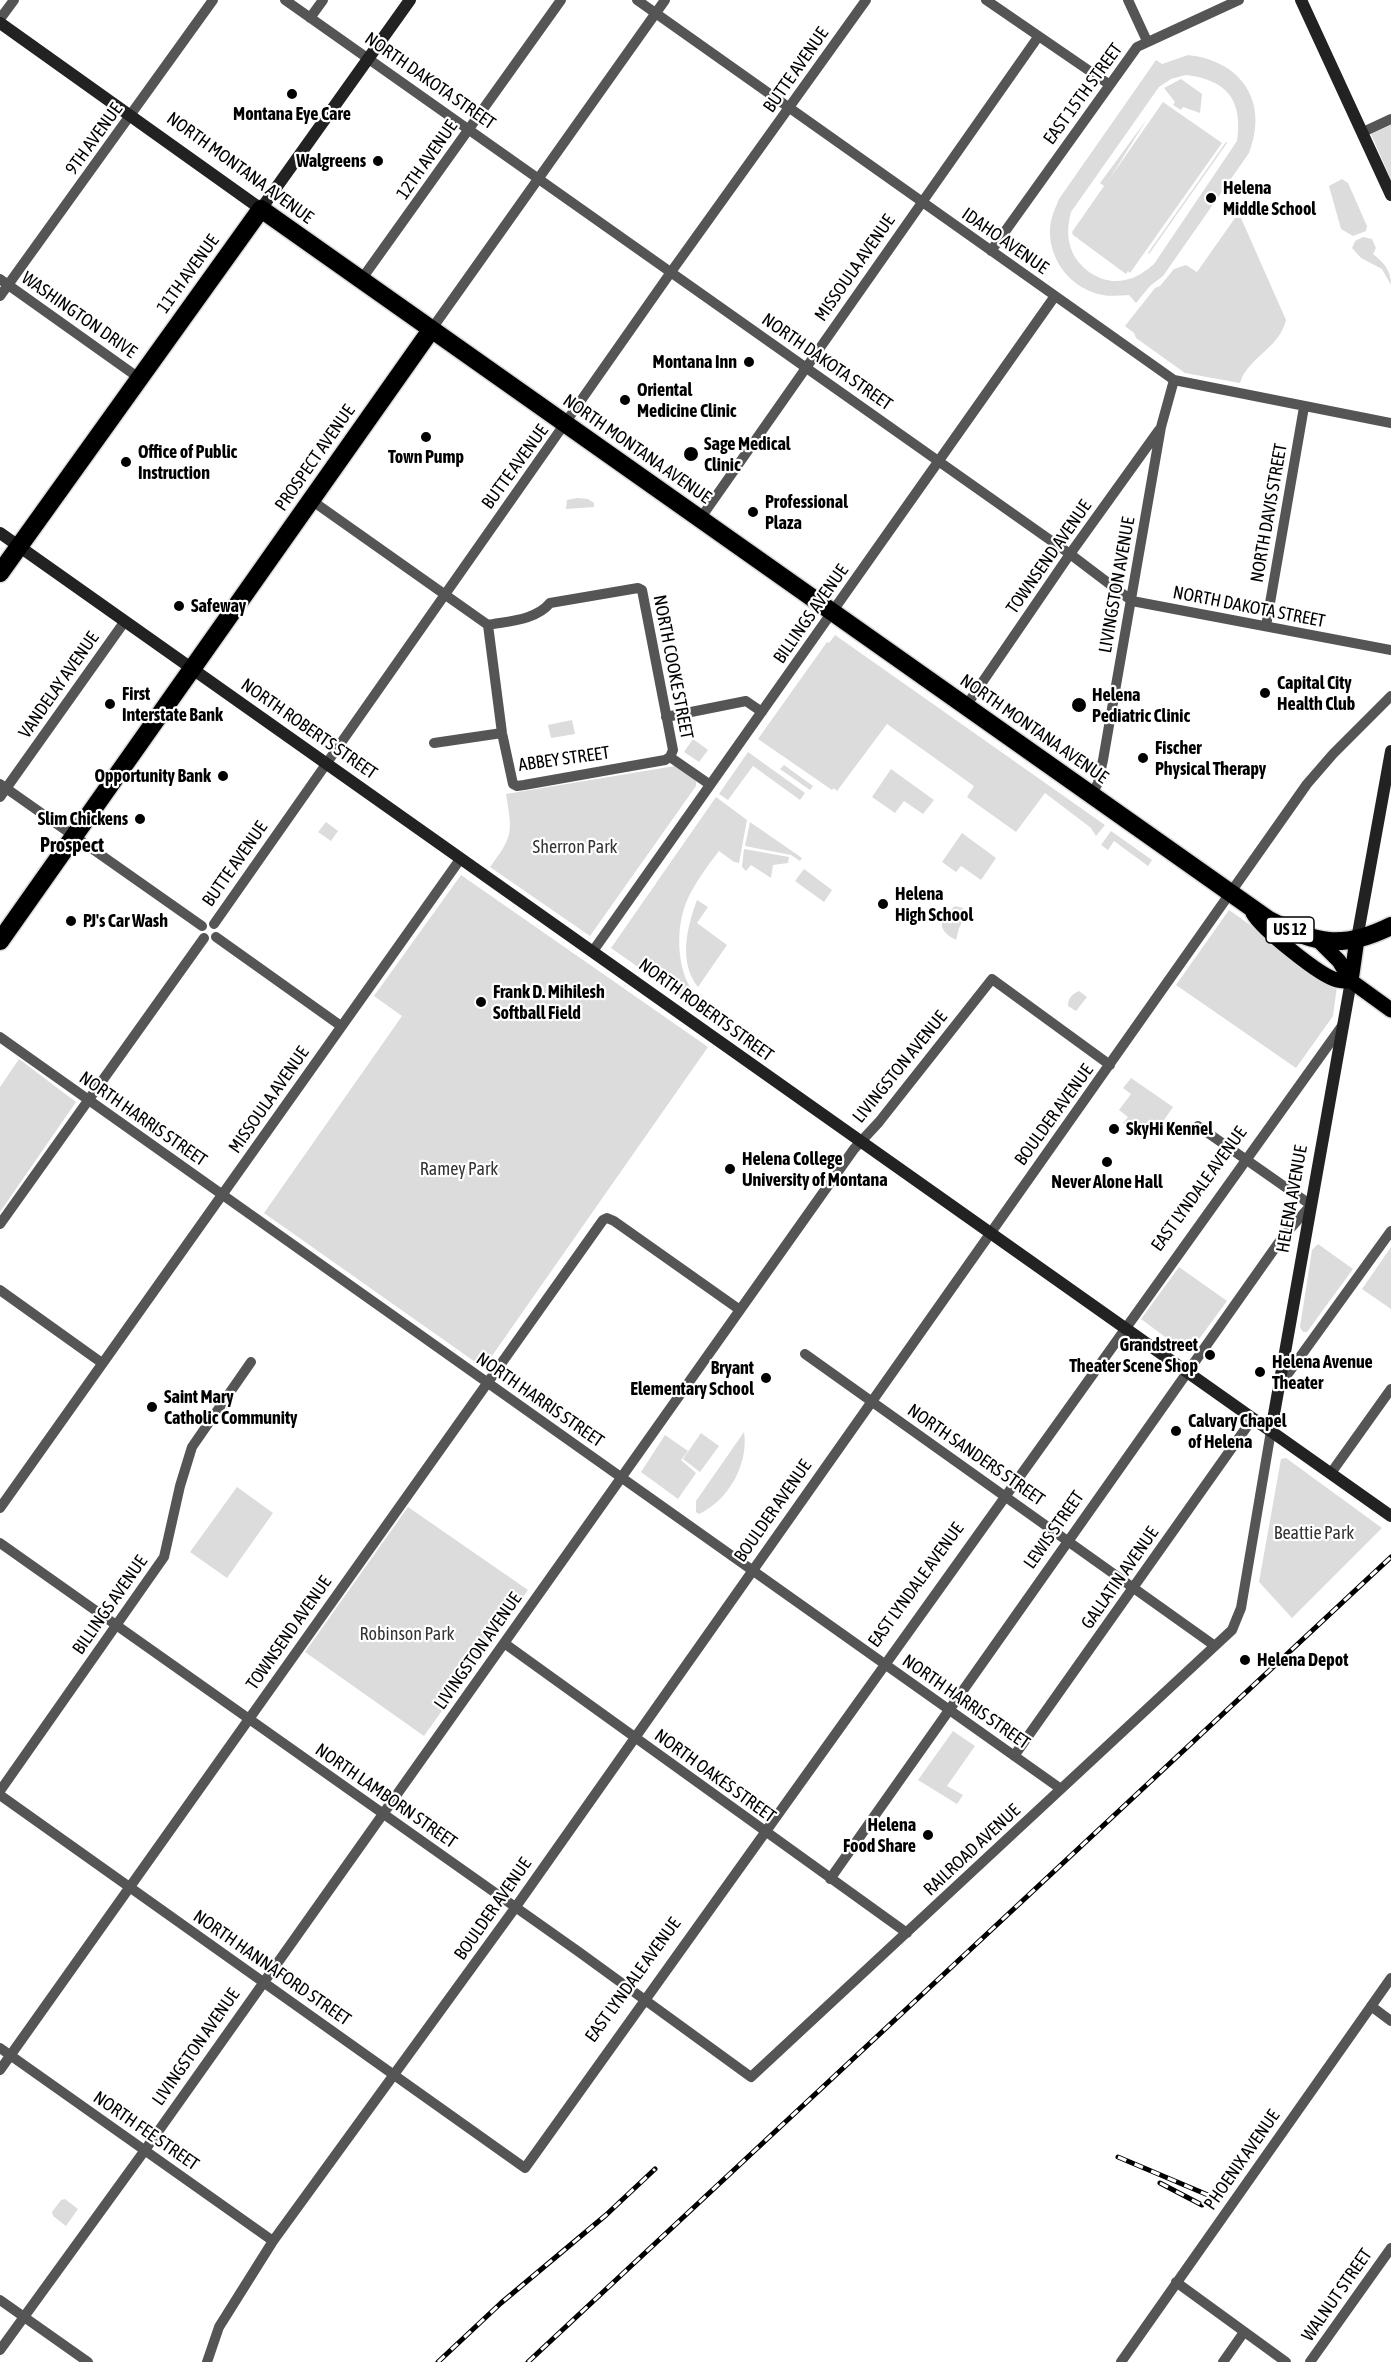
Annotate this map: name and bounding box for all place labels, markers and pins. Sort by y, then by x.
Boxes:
marker: Montana Eye Care [285,87,299,101]
place label: Montana Eye Care [233,103,351,125]
place label: Walgreens [296,150,366,172]
marker: Walgreens [371,154,385,168]
place label: Helena Middle School [1223,177,1316,219]
marker: Helena Middle School [1204,191,1218,205]
place label: Montana Inn [653,351,737,373]
marker: Montana Inn [742,355,756,369]
place label: Oriental Medicine Clinic [637,379,737,422]
marker: Oriental Medicine Clinic [618,393,632,407]
marker: Town Pump [419,430,433,444]
place label: Sage Medical Clinic [704,433,791,476]
place label: Office of Public Instruction [138,441,237,484]
marker: Sage Medical Clinic [682,445,700,463]
place label: Town Pump [388,446,464,468]
marker: Office of Public Instruction [119,455,133,469]
place label: Professional Plaza [765,491,848,534]
marker: Professional Plaza [746,505,760,519]
place label: Safeway [191,595,246,617]
marker: Safeway [172,599,186,613]
place label: Capital City Health Club [1277,672,1355,714]
place label: First Interstate Bank [122,683,223,726]
place label: Helena Pediatric Clinic [1092,684,1190,726]
marker: Capital City Health Club [1258,686,1272,700]
marker: Helena Pediatric Clinic [1070,696,1088,714]
marker: First Interstate Bank [103,697,117,711]
place label: Fischer Physical Therapy [1155,737,1266,780]
marker: Fischer Physical Therapy [1136,751,1150,765]
place label: Opportunity Bank [94,765,211,787]
marker: Opportunity Bank [216,769,230,783]
place label: Slim Chickens [38,808,128,830]
marker: Slim Chickens [133,812,147,826]
place label: Helena High School [895,883,973,926]
marker: Helena High School [876,897,890,911]
place label: PJ's Car Wash [83,910,168,932]
marker: PJ's Car Wash [64,914,78,928]
place label: Frank D. Mihilesh Softball Field [493,981,605,1024]
marker: Frank D. Mihilesh Softball Field [474,995,488,1009]
place label: SkyHi Kennel [1126,1118,1213,1140]
marker: SkyHi Kennel [1107,1122,1121,1136]
place label: Helena College University of Montana [742,1148,888,1190]
marker: Never Alone Hall [1100,1155,1114,1169]
marker: Helena College University of Montana [723,1162,737,1176]
place label: Never Alone Hall [1051,1171,1163,1193]
place label: Grandstreet Theater Scene Shop [1069,1334,1198,1376]
marker: Grandstreet Theater Scene Shop [1203,1348,1217,1362]
place label: Helena Avenue Theater [1272,1351,1373,1394]
place label: Bryant Elementary School [630,1357,754,1400]
marker: Helena Avenue Theater [1253,1365,1267,1379]
marker: Bryant Elementary School [759,1371,773,1385]
place label: Saint Mary Catholic Community [164,1386,298,1428]
marker: Saint Mary Catholic Community [145,1400,159,1414]
place label: Calvary Chapel of Helena [1188,1410,1287,1452]
marker: Calvary Chapel of Helena [1169,1424,1183,1438]
place label: Helena Depot [1257,1649,1348,1671]
marker: Helena Depot [1238,1653,1252,1667]
place label: Helena Food Share [843,1814,916,1856]
marker: Helena Food Share [921,1828,935,1842]

